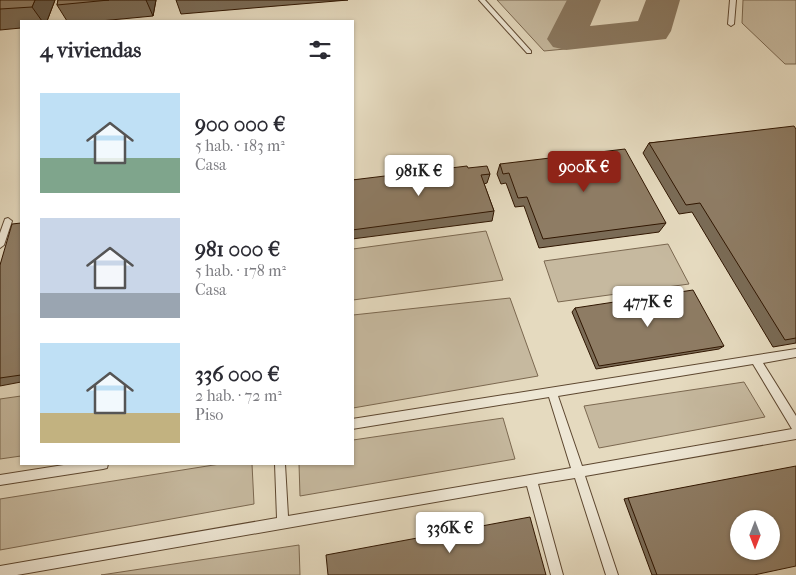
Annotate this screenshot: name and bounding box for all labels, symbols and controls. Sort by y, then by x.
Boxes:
icon: filters [306,36,334,64]
text: 4 viviendas [40,38,141,62]
text: 900 000 € [195,112,285,136]
icon: home [80,113,140,173]
text: 5 hab. · 183 m² [195,136,285,155]
pin: 900K € [543,150,625,193]
pin: 981K € [378,154,460,197]
text: Casa [195,155,226,174]
text: 900K € [559,157,609,176]
text: 981K € [396,161,442,180]
text: 981 000 € [195,237,280,261]
icon: home [80,238,140,298]
text: 5 hab. · 178 m² [195,261,286,280]
text: Casa [195,280,226,299]
pin: 477K € [607,286,689,328]
text: 477K € [624,292,673,311]
text: 336 000 € [195,362,280,386]
icon: home [80,363,140,423]
text: 2 hab. · 72 m² [195,386,282,405]
text: Piso [195,405,223,424]
north arrow [730,510,780,560]
map controls [730,510,780,560]
pin: 336K € [409,512,491,554]
text: 336K € [427,518,473,537]

